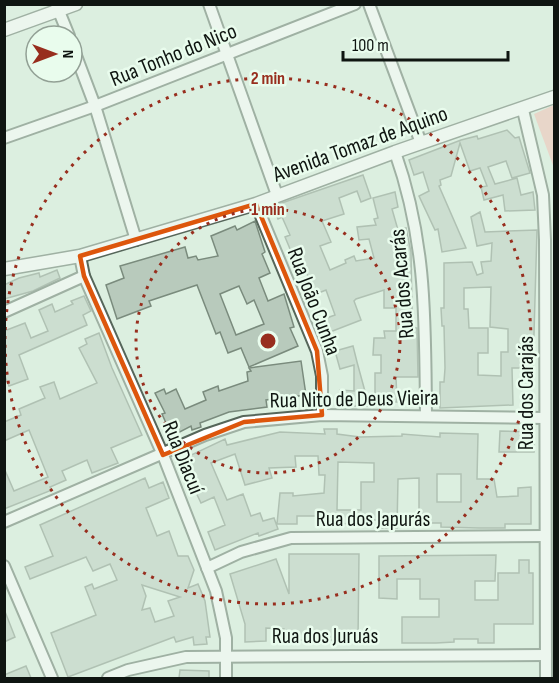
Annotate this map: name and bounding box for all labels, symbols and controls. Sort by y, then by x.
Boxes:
street label: Rua Tonho do Nico [106,18,241,93]
north arrow [24,24,84,84]
scale bar [343,24,508,62]
text: 100 m [352,35,389,56]
text: N [58,50,77,58]
text: 2 min [251,68,285,89]
street label: Avenida Tomaz de Aquino [269,100,451,189]
text: 1 min [251,199,285,220]
street label: Rua dos Acarás [384,228,421,340]
street label: Rua João Cunha [281,244,346,359]
centre of rings [258,331,278,351]
street label: Rua dos Carajás [513,336,540,450]
street label: Rua Nito de Deus Vieira [269,385,439,414]
street label: Rua Diacuí [156,417,210,499]
street label: Rua dos Japurás [316,506,430,533]
street label: Rua dos Juruás [272,623,378,650]

